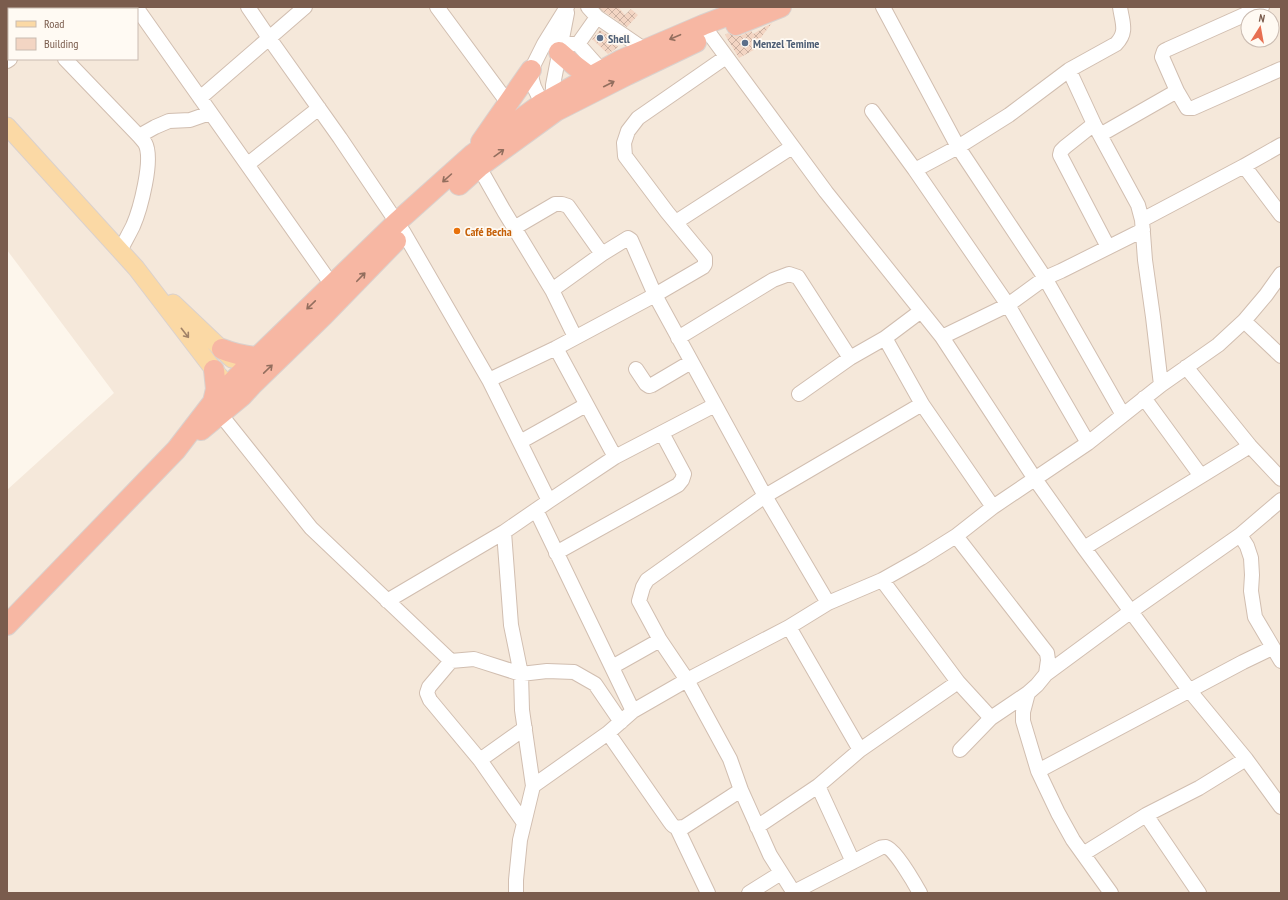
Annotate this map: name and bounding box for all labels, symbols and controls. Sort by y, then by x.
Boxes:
legend [8,8,138,60]
north arrow [1240,8,1280,48]
text: N [1258,11,1266,26]
text: Road [44,16,64,31]
place label: Shell [608,31,630,46]
marker: Shell [595,33,605,43]
one-way arrow [670,34,682,41]
text: Building [44,36,79,51]
place label: Menzel Temime [753,36,819,51]
marker: Menzel Temime [740,38,750,48]
one-way arrow [602,80,614,88]
one-way arrow [493,149,504,157]
one-way arrow [441,173,452,182]
place label: Café Becha [465,224,512,239]
marker: Café Becha [452,226,462,236]
one-way arrow [356,272,366,282]
one-way arrow [306,300,316,310]
one-way arrow [181,327,190,338]
one-way arrow [263,364,273,374]

